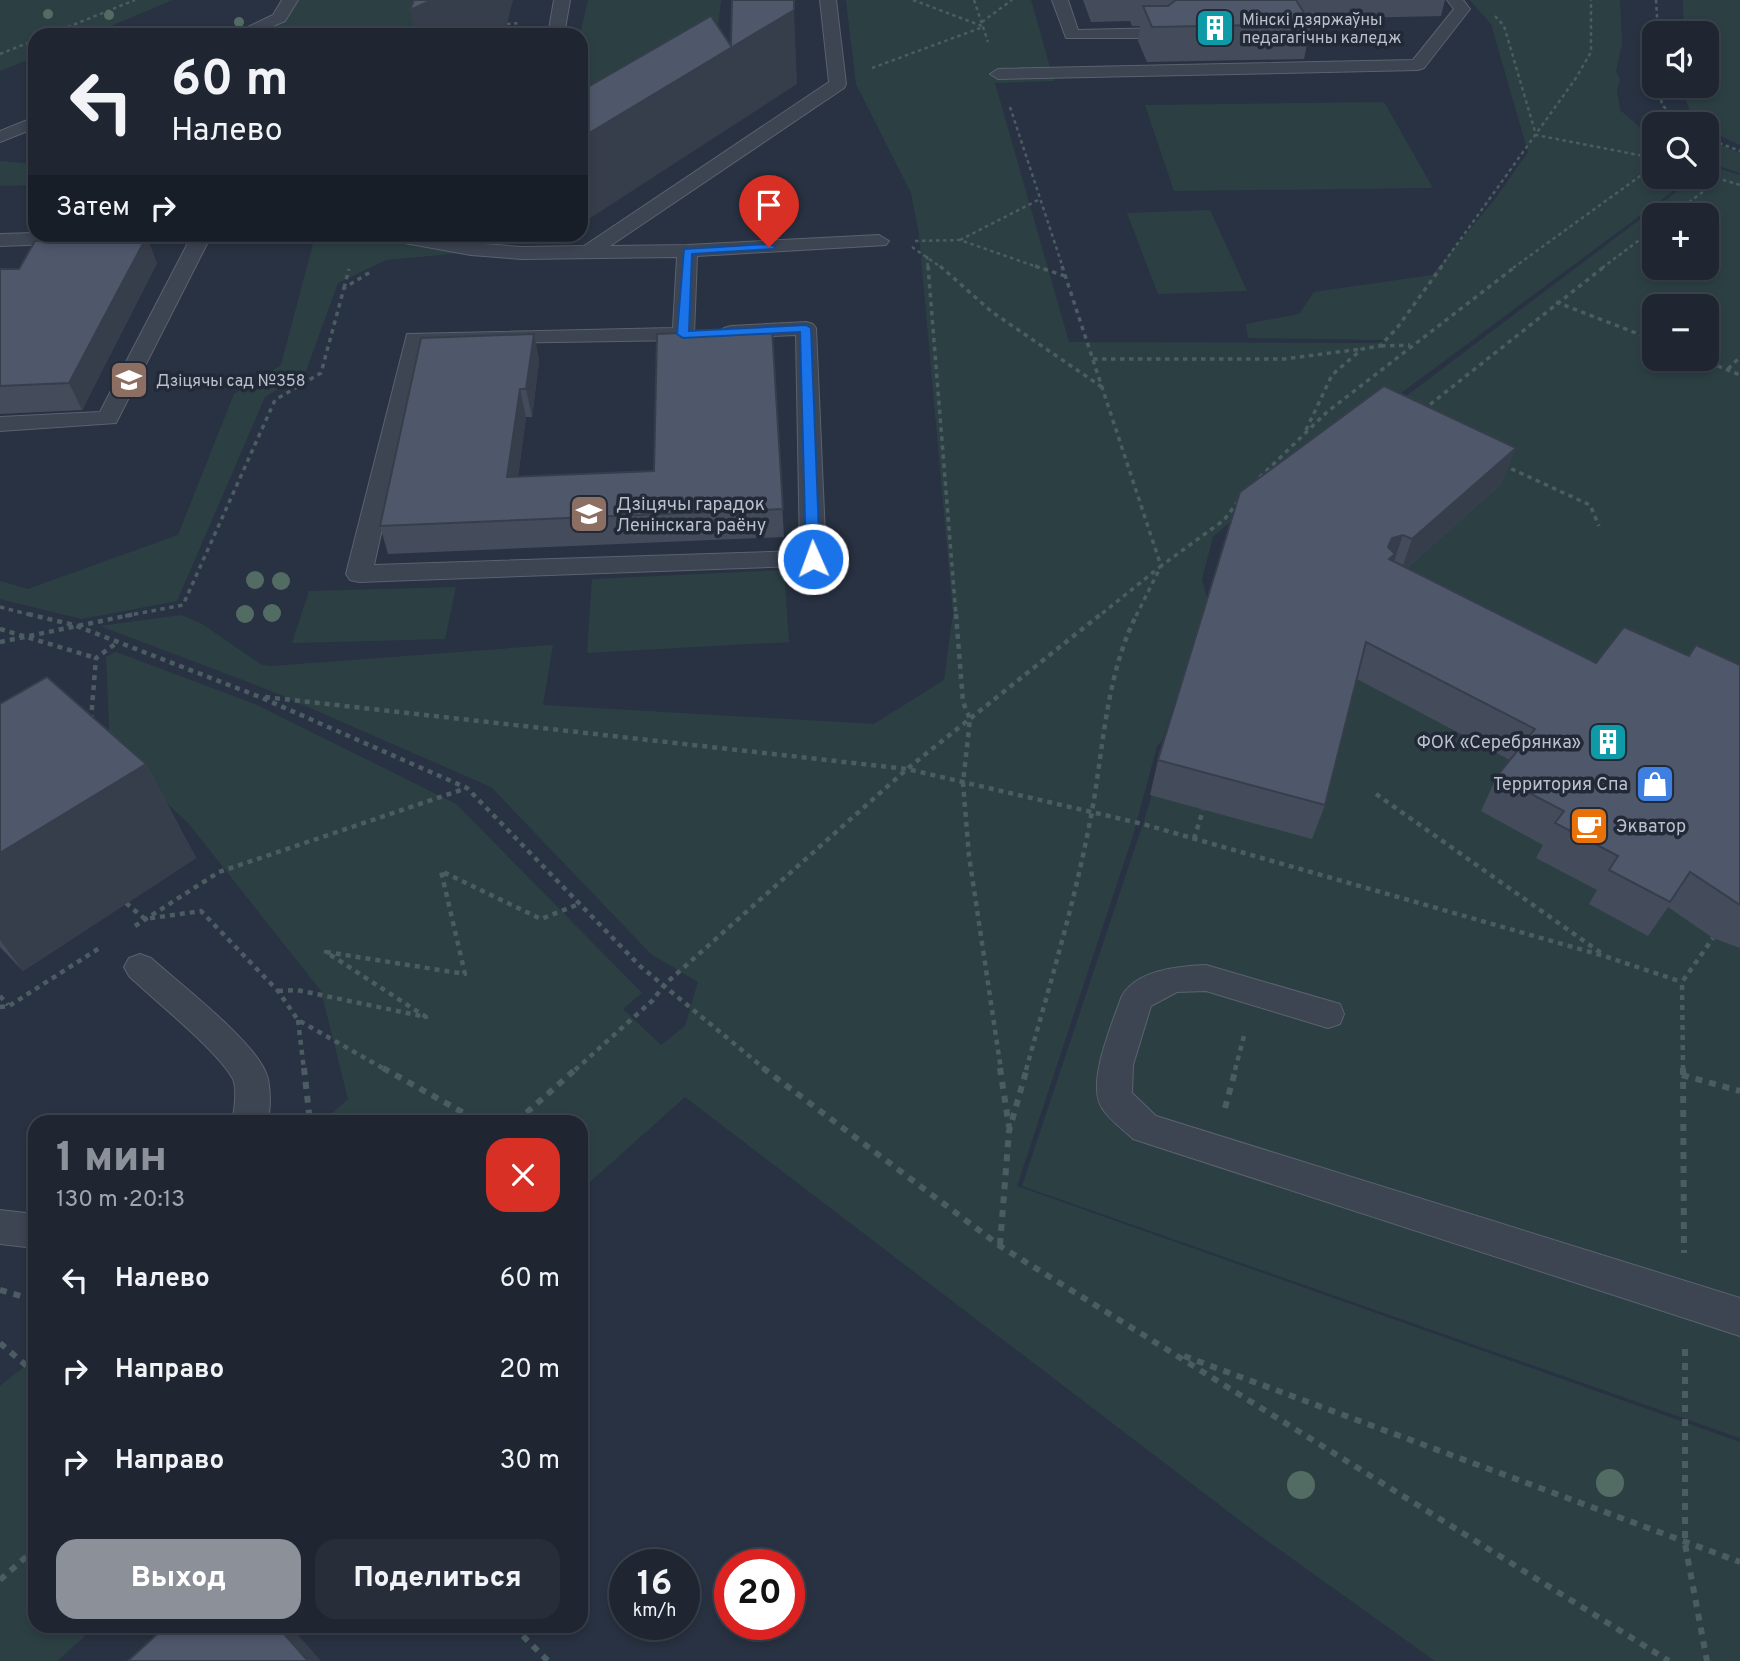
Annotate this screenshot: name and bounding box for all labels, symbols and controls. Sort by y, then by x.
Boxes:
building icon: Мінскі дзяржаўны педагагічны каледж [1194,7,1236,49]
place label: Мінскі дзяржаўны педагагічны каледж [1242,11,1402,49]
map controls [1642,21,1719,371]
button: sound [1642,21,1719,98]
text: 60 m [171,51,289,113]
icon: left [56,56,147,147]
text: Налево [171,112,283,152]
button: search [1642,112,1719,189]
pin [739,175,799,247]
icon: arrive [750,186,788,224]
icon: right [144,189,182,227]
text: Затем [56,192,130,225]
button: + [1642,203,1719,280]
button: − [1642,294,1719,371]
school or university icon: Дзіцячы сад №358 [108,359,150,401]
place label: Дзіцячы сад №358 [156,372,306,392]
school or university icon: Дзіцячы гарадок Ленінскага раёну [568,493,610,535]
place label: Дзіцячы гарадок Ленінскага раёну [616,494,766,538]
position arrow [776,522,850,596]
building icon: ФОК «Серебрянка» [1587,721,1629,763]
place label: ФОК «Серебрянка» [1417,732,1581,755]
shop icon: Территория Спа [1634,763,1676,805]
place label: Территория Спа [1493,774,1628,797]
cafe icon: Экватор [1568,805,1610,847]
place label: Экватор [1616,816,1686,839]
text: 1 мин [56,1133,167,1186]
button: close [486,1138,560,1212]
text: 130 m · 20:13 [56,1186,185,1215]
icon: left [56,1261,94,1299]
text: Налево [115,1263,210,1296]
text: 60 m [500,1263,560,1296]
icon: right [56,1352,94,1390]
text: Направо [115,1354,224,1387]
text: 20 m [499,1354,560,1387]
icon: right [56,1443,94,1481]
text: Направо [115,1445,224,1478]
text: 30 m [500,1445,560,1478]
button: Выход [56,1539,301,1619]
button: Поделиться [315,1539,560,1619]
speed limit sign: 20 [714,1549,805,1640]
text: 16 [637,1563,672,1607]
text: km/h [633,1600,676,1623]

